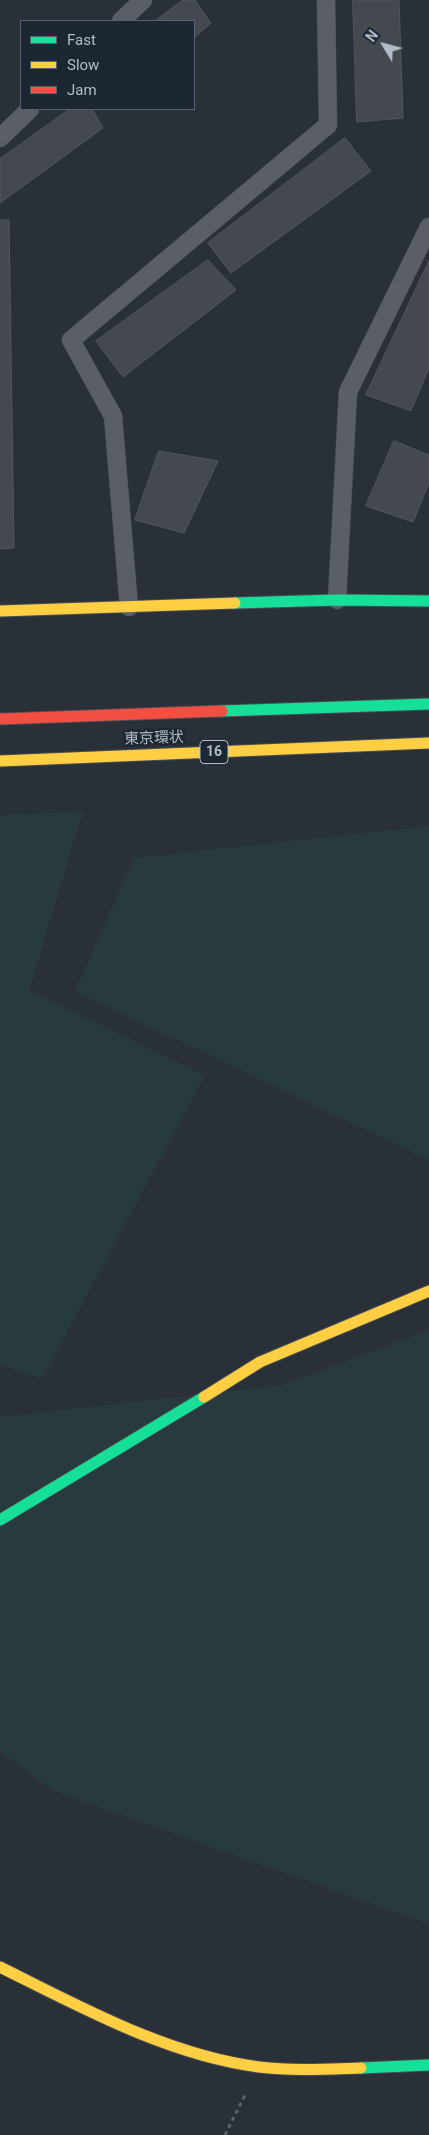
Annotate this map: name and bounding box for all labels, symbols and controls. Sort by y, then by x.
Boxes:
legend [20,20,195,110]
north arrow [359,20,409,70]
text: N [363,27,381,45]
text: Fast [67,31,96,49]
text: Slow [67,56,99,74]
text: Jam [67,81,97,99]
street label: 東京環状 [124,729,184,749]
road number: 16 [200,740,228,764]

